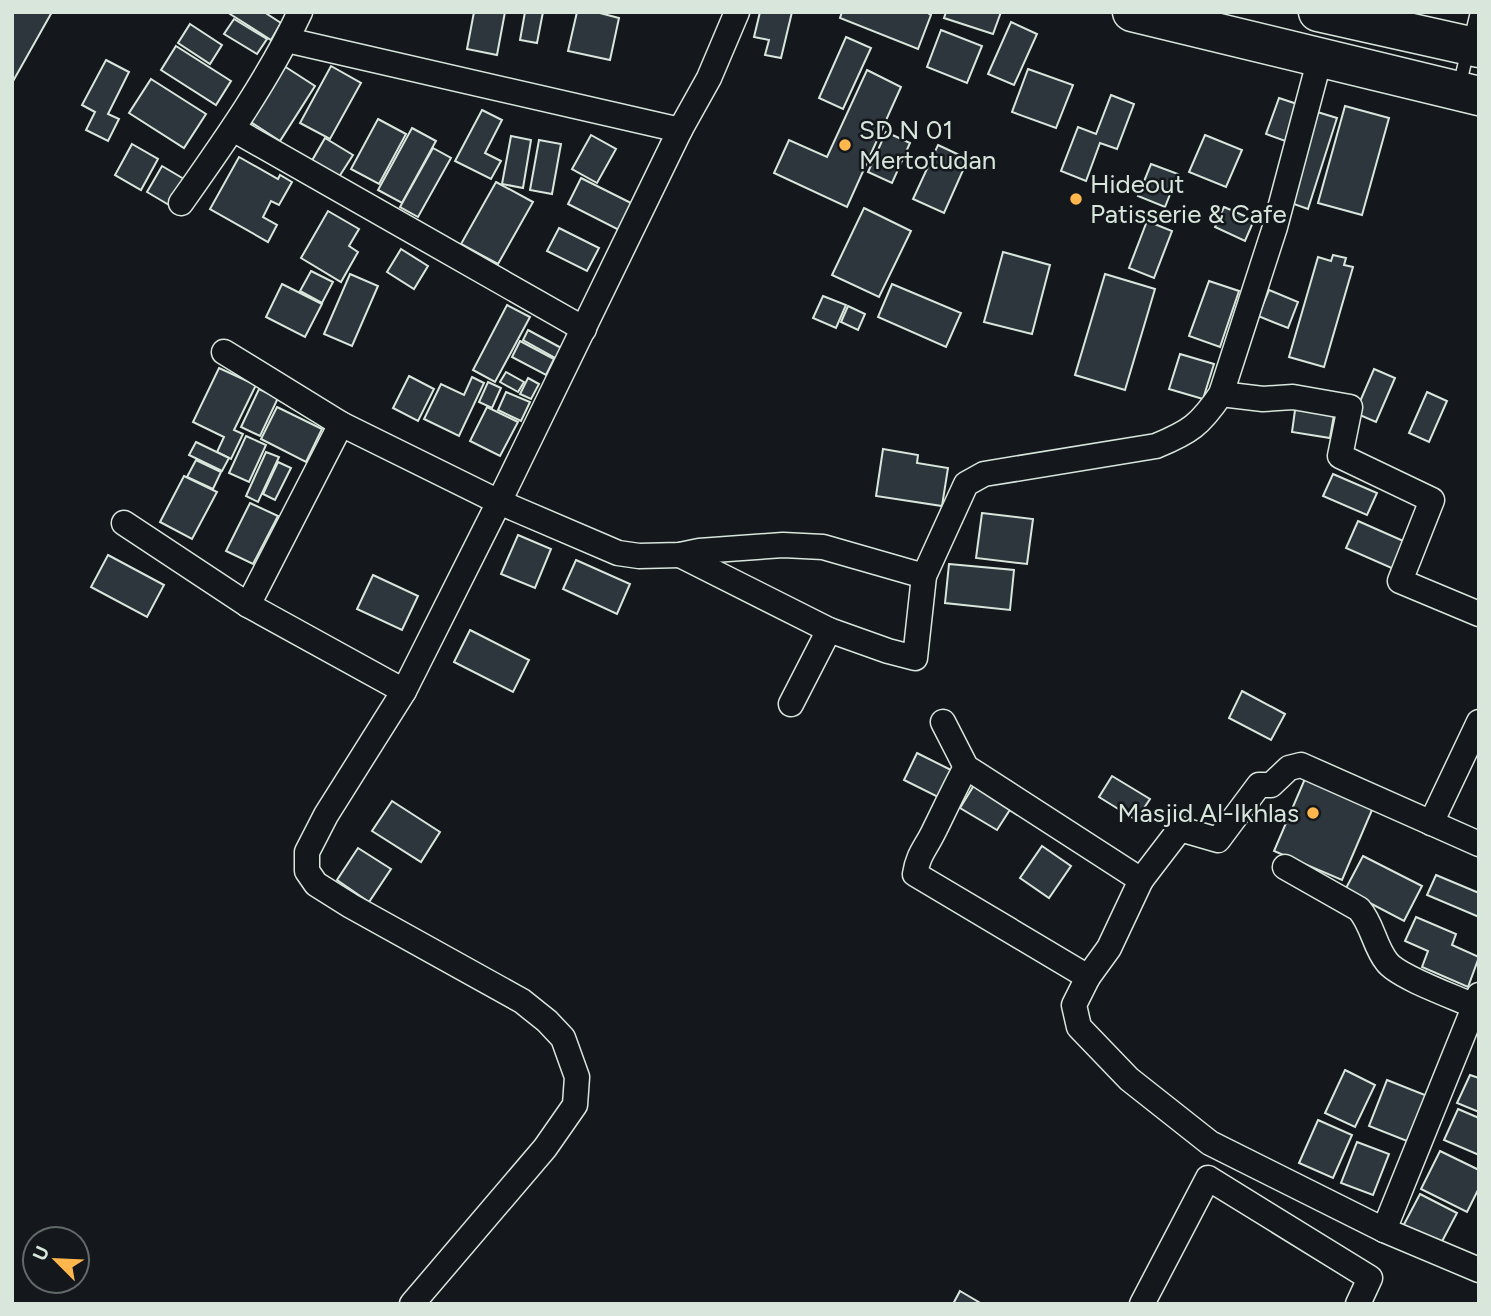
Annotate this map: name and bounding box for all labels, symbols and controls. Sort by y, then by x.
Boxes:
place label: SD N 01 Mertotudan [859,114,996,176]
marker: SD N 01 Mertotudan [837,137,853,153]
place label: Hideout Patisserie & Cafe [1090,168,1287,230]
marker: Hideout Patisserie & Cafe [1068,191,1084,207]
place label: Masjid Al-Ikhlas [1118,797,1299,829]
marker: Masjid Al-Ikhlas [1305,805,1321,821]
north arrow [21,1225,91,1295]
text: U [28,1242,54,1264]

